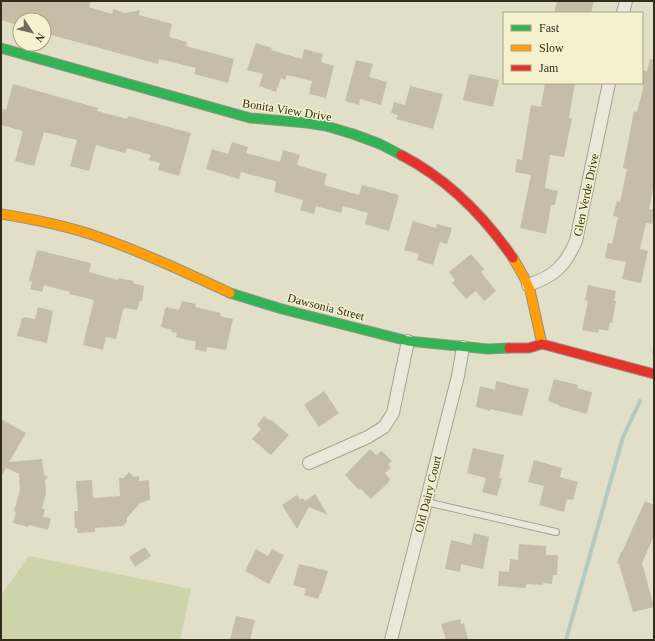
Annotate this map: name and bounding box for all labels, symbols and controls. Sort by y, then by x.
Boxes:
north arrow [12,12,52,52]
legend [503,12,643,84]
text: Fast [539,21,560,35]
text: N [33,31,47,44]
text: Slow [539,41,564,55]
text: Jam [539,61,559,75]
street label: Bonita View Drive [241,96,333,124]
street label: Glen Verde Drive [570,152,602,238]
street label: Dawsonia Street [286,291,367,324]
street label: Old Dairy Court [412,454,444,534]

